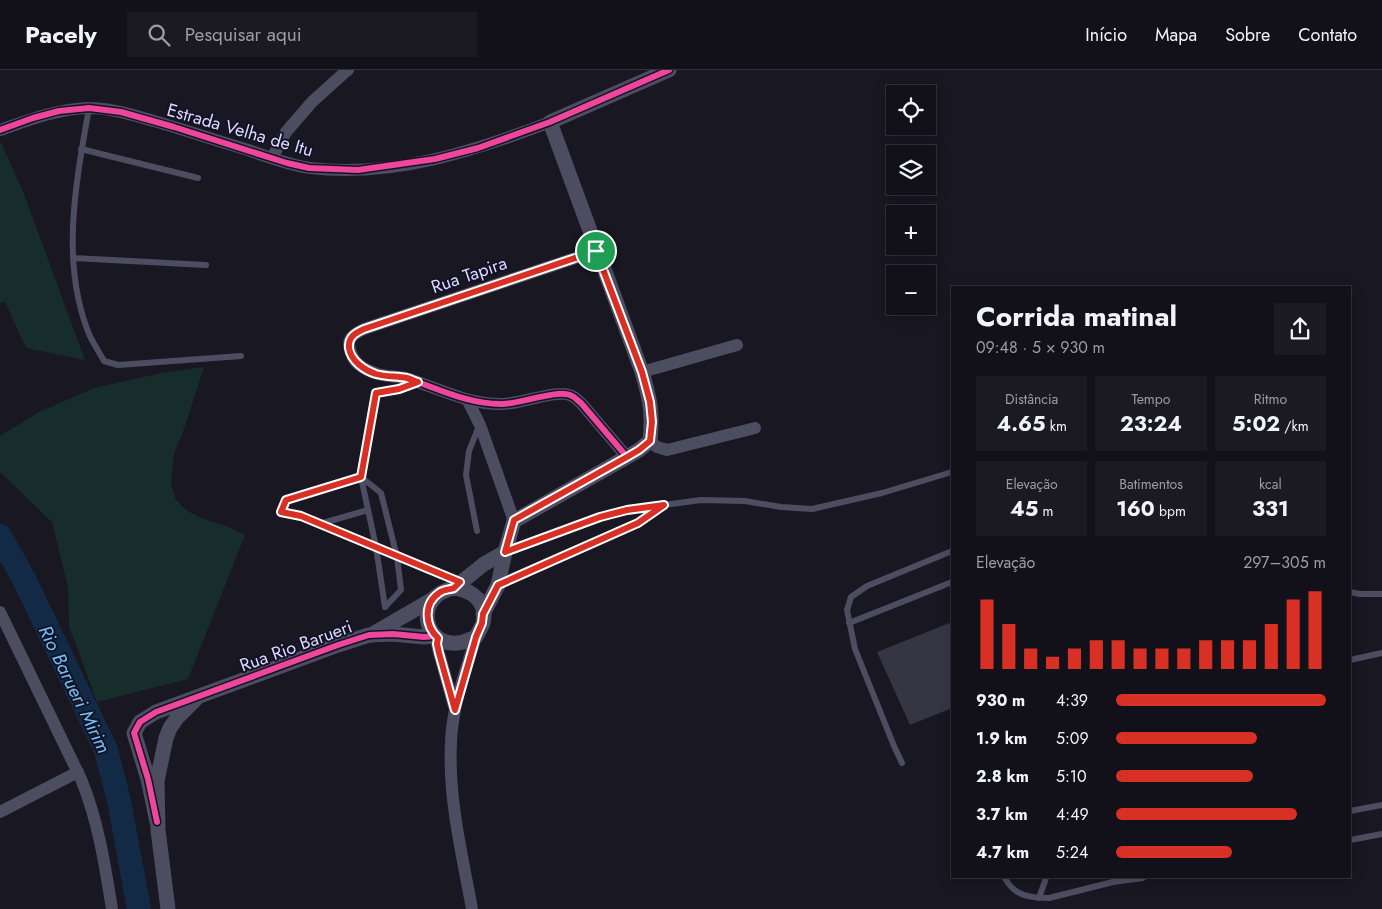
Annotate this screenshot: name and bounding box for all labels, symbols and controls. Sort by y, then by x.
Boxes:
search box [127,12,477,57]
text: Pacely [25,17,97,52]
icon: search [145,21,173,49]
text: Pesquisar aqui [185,21,302,48]
text: Início [1085,22,1127,48]
text: Mapa [1155,22,1197,48]
text: Sobre [1225,22,1270,48]
text: Contato [1298,22,1357,48]
map controls [886,85,936,315]
button: locate [886,85,936,135]
street label: Estrada Velha de Itu [164,97,316,163]
button: layers [886,145,936,195]
button: + [886,205,936,255]
pin [575,230,617,272]
icon: arrive [582,237,610,265]
street label: Rua Tapira [428,250,510,300]
button: − [886,265,936,315]
text: Corrida matinal [976,296,1177,337]
button: share [1274,303,1326,355]
text: 09:48 · 5 × 930 m [976,336,1105,359]
text: Distância [1005,389,1058,409]
text: Tempo [1132,389,1170,409]
text: Ritmo [1254,389,1287,409]
text: 4.65 [997,409,1046,439]
text: 23:24 [1120,409,1182,439]
text: 5:02 [1232,409,1280,439]
text: km [1046,416,1067,436]
text: /km [1280,416,1309,436]
text: Elevação [1006,474,1058,494]
text: Batimentos [1119,474,1183,494]
text: kcal [1259,474,1282,494]
text: 45 [1010,494,1038,524]
text: 160 [1116,494,1155,524]
text: 331 [1252,494,1289,524]
text: m [1038,501,1053,521]
text: bpm [1155,501,1186,521]
text: Elevação [976,551,1035,574]
text: 297–305 m [1243,551,1326,574]
street label: Rua Rio Barueri [236,614,356,678]
water label: Rio Barueri Mirim [32,621,117,758]
text: 930 m [976,689,1025,712]
text: 4:39 [1056,689,1088,712]
text: 1.9 km [976,727,1027,750]
text: 5:09 [1056,727,1089,750]
text: 2.8 km [976,765,1029,788]
text: 5:10 [1056,765,1087,788]
text: 3.7 km [976,803,1028,826]
text: 4:49 [1056,803,1089,826]
text: 4.7 km [976,841,1029,864]
text: 5:24 [1056,841,1088,864]

